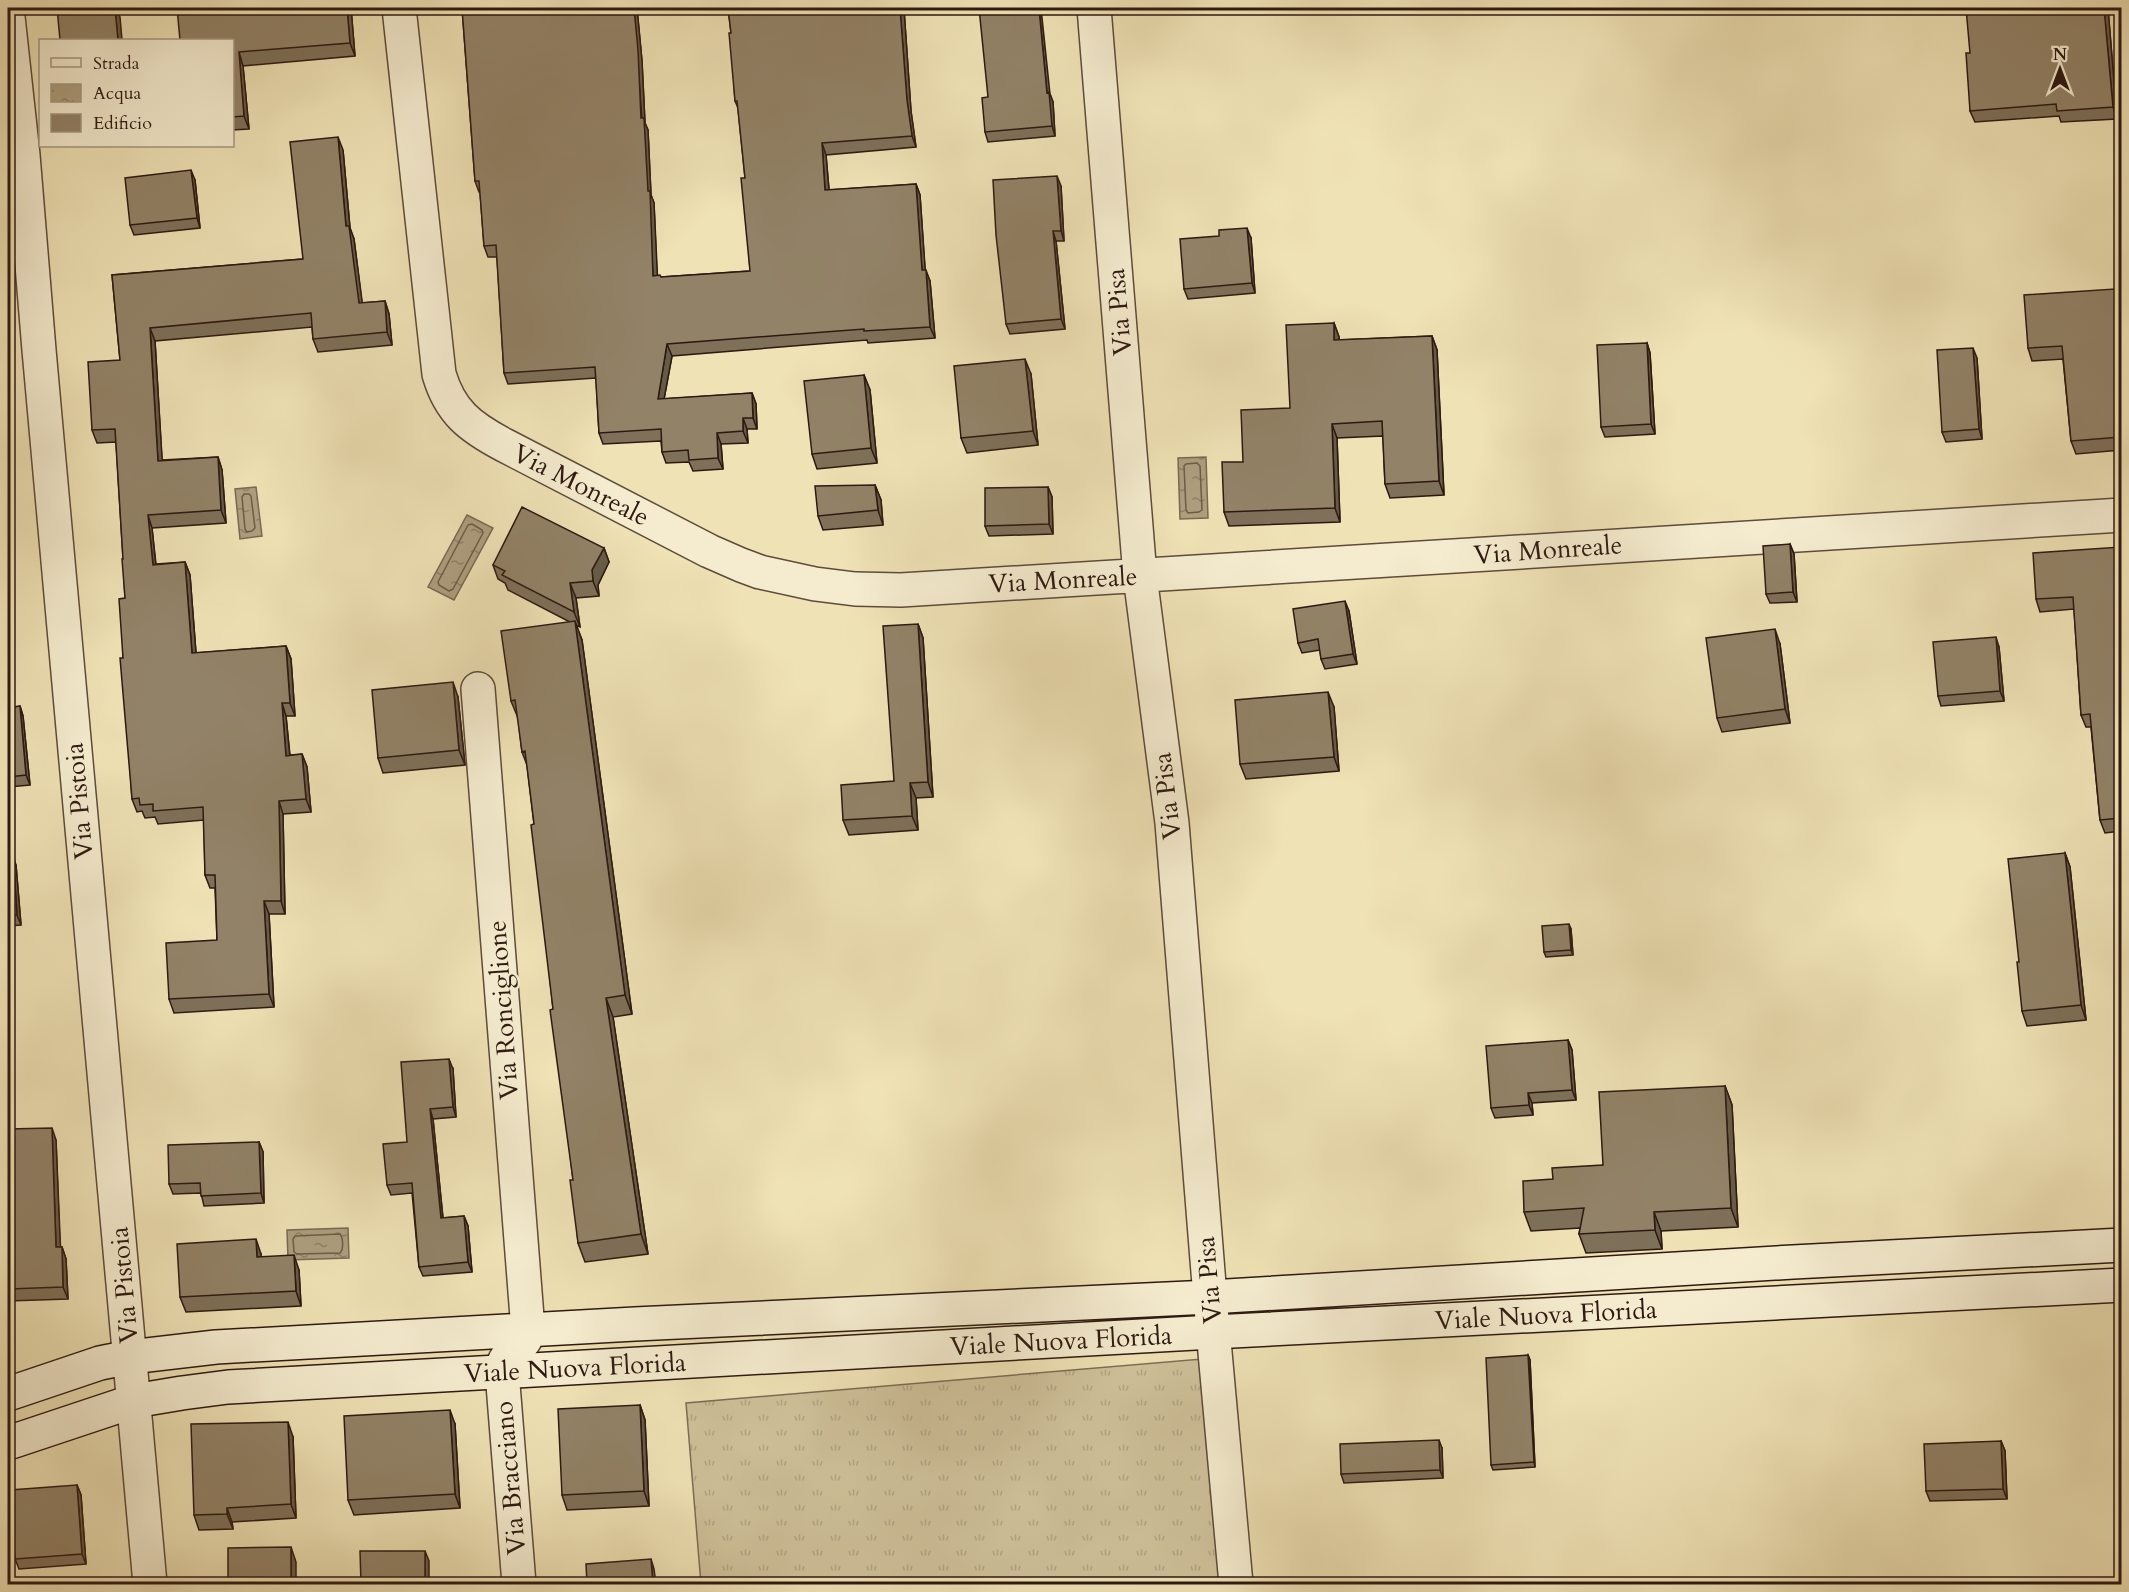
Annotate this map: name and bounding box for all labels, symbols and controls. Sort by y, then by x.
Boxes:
legend [39,39,234,147]
north arrow [2030,39,2090,99]
text: N [2053,44,2067,66]
text: Strada [93,51,140,76]
text: Acqua [93,81,142,106]
text: Edificio [93,111,152,136]
street label: Via Pisa [1098,267,1140,357]
street label: Via Monreale [507,436,655,534]
street label: Via Monreale [1473,527,1623,573]
street label: Via Monreale [988,559,1138,601]
street label: Via Pistoia [56,741,102,861]
street label: Via Pisa [1144,751,1190,841]
street label: Via Ronciglione [479,919,527,1101]
street label: Via Pistoia [101,1225,147,1345]
street label: Via Pisa [1188,1235,1230,1325]
street label: Viale Nuova Florida [1434,1292,1658,1338]
street label: Viale Nuova Florida [949,1318,1173,1364]
street label: Viale Nuova Florida [463,1345,687,1391]
street label: Via Bracciano [486,1400,534,1556]

